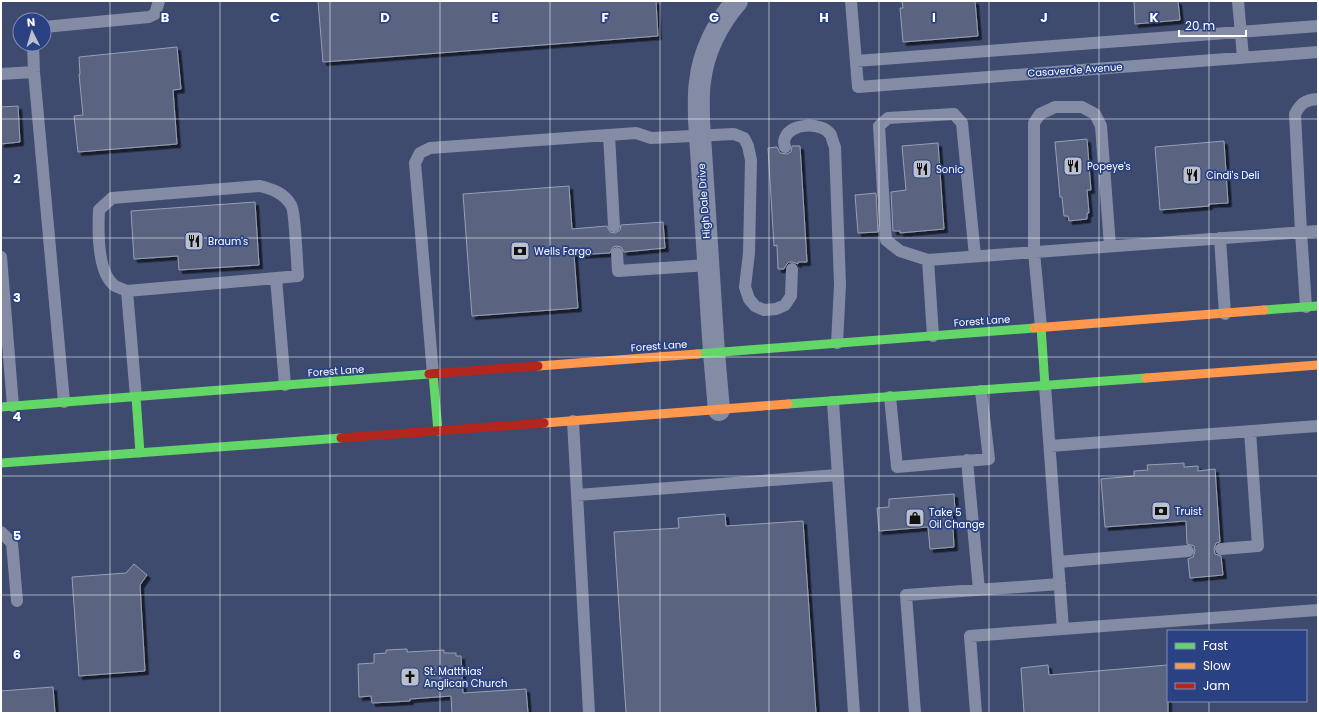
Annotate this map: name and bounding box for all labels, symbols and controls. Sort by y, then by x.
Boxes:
text: B [161,8,170,27]
text: C [270,8,280,27]
text: D [380,8,390,27]
text: E [491,8,499,27]
text: F [601,8,609,27]
text: G [709,8,719,27]
text: H [819,8,829,27]
text: I [932,8,936,27]
text: J [1040,8,1048,27]
text: K [1149,8,1159,27]
north arrow [12,12,52,52]
scale bar [1179,12,1246,38]
text: N [26,14,36,30]
text: 20 m [1185,17,1215,34]
street label: Casaverde Avenue [1027,59,1123,81]
restaurant icon: Popeye's [1062,155,1084,177]
restaurant icon: Sonic [911,158,933,180]
place label: Popeye's [1087,159,1131,174]
place label: Sonic [936,162,963,177]
street label: High Dale Drive [694,163,714,239]
restaurant icon: Cindi's Deli [1181,164,1203,186]
place label: Cindi's Deli [1206,168,1259,183]
text: 2 [13,169,21,188]
restaurant icon: Braum's [183,230,205,252]
place label: Braum's [208,234,248,249]
bank icon: Wells Fargo [509,240,531,262]
place label: Wells Fargo [534,244,591,259]
text: 3 [13,288,21,307]
street label: Forest Lane [953,312,1011,330]
street label: Forest Lane [630,337,688,355]
street label: Forest Lane [307,362,365,380]
text: 4 [13,407,22,426]
bank icon: Truist [1150,500,1172,522]
place label: Truist [1175,504,1202,519]
place label: Take 5 Oil Change [929,505,985,532]
shop icon: Take 5 Oil Change [904,507,926,529]
text: 5 [13,526,21,545]
legend [1167,630,1307,702]
text: Fast [1203,637,1228,654]
text: 6 [13,645,21,664]
text: Slow [1203,657,1231,674]
place label: St. Matthias' Anglican Church [424,664,507,691]
church icon: St. Matthias' Anglican Church [399,666,421,688]
text: Jam [1203,677,1230,694]

